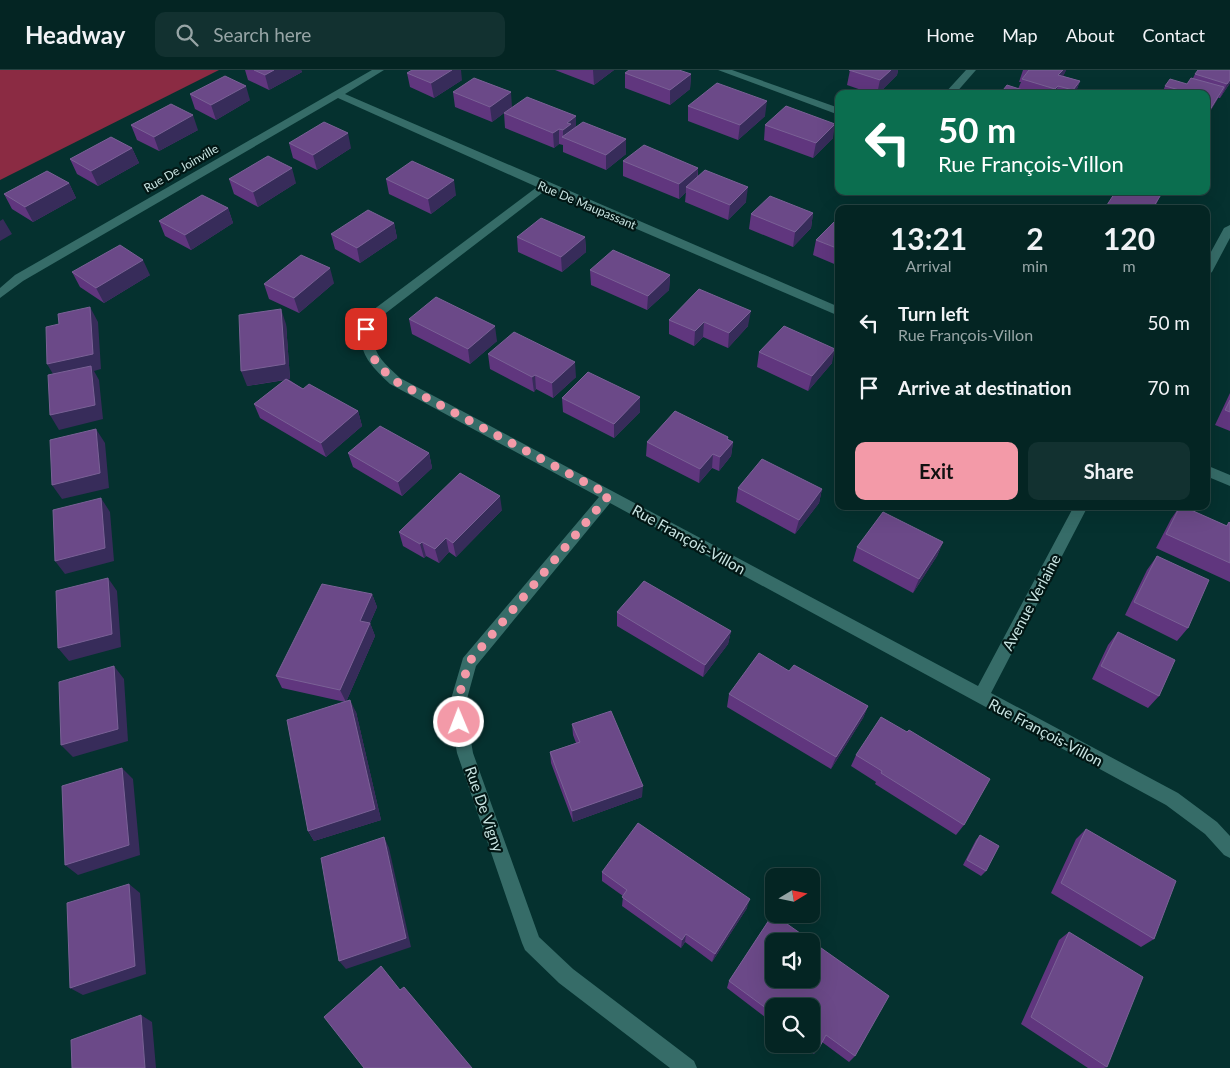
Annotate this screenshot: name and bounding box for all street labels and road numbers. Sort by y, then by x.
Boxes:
street label: Rue De Joinville [141,141,221,195]
street label: Rue De Maupassant [536,178,639,233]
street label: Rue François-Villon [629,500,749,578]
street label: Avenue Verlaine [998,551,1064,653]
street label: Rue François-Villon [986,694,1106,770]
street label: Rue De Vigny [462,764,508,854]

